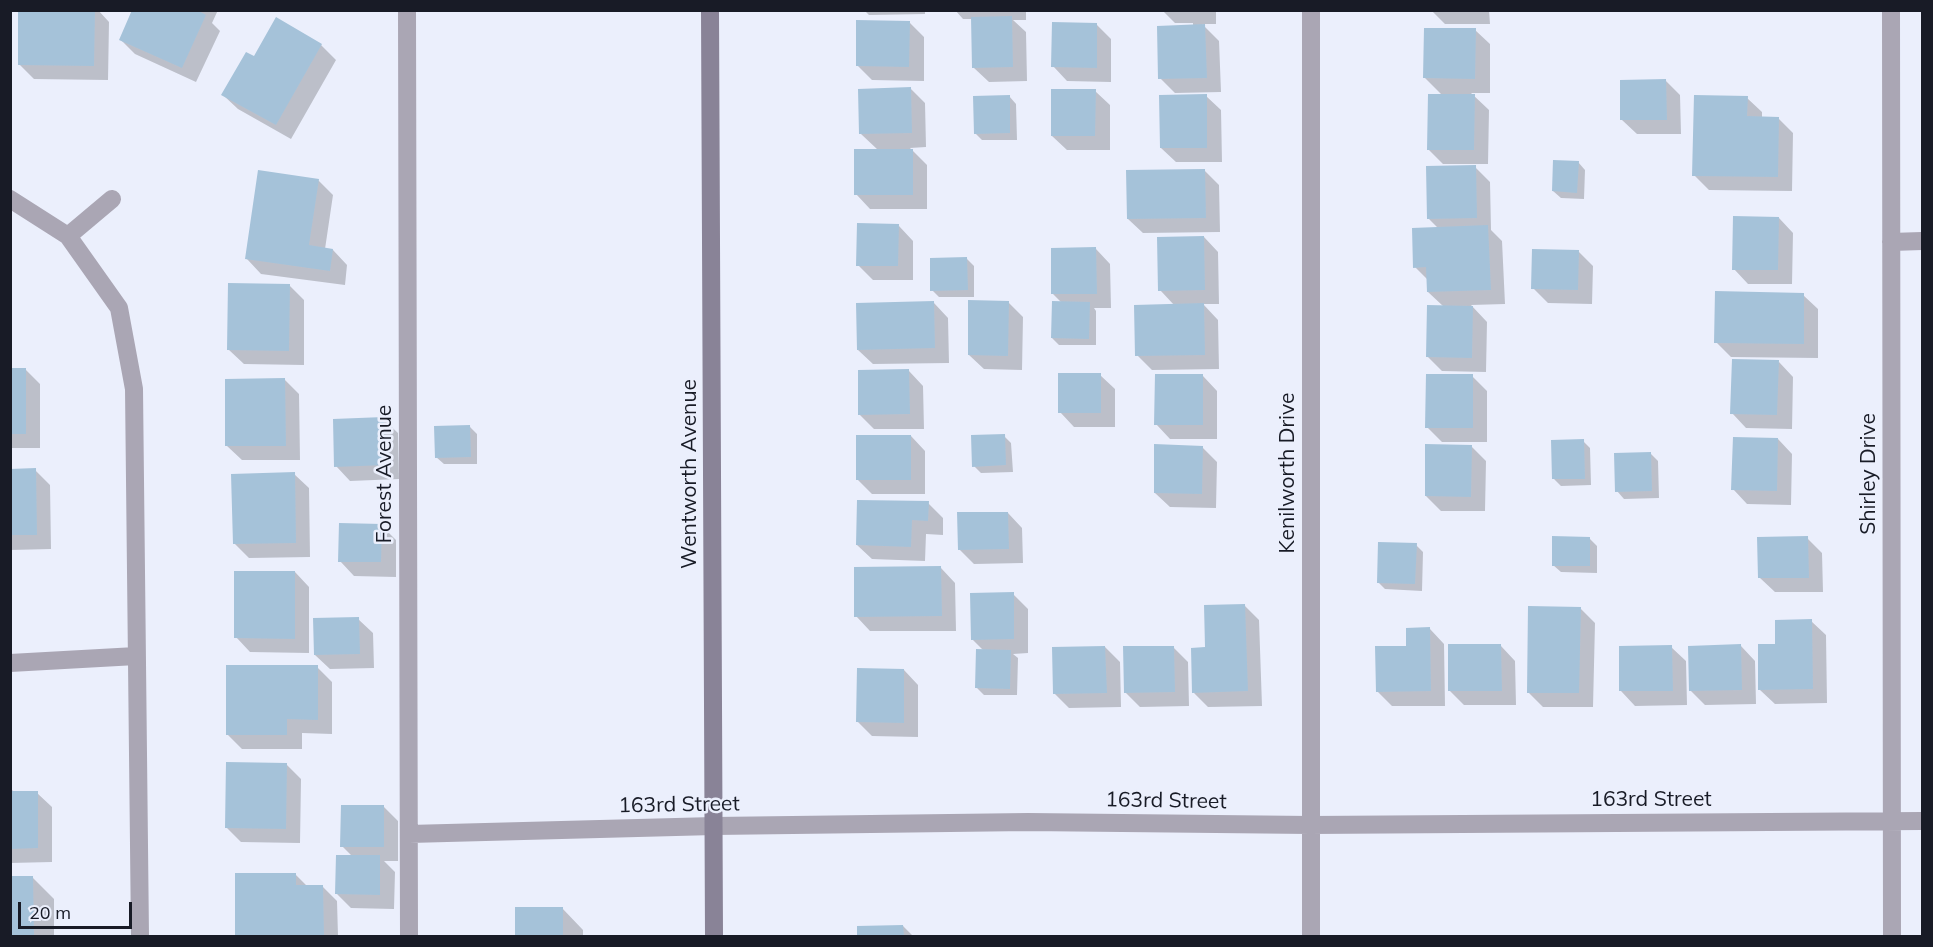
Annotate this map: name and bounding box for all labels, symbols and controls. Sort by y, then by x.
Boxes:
street label: Wentworth Avenue [677,379,703,569]
street label: Kenilworth Drive [1275,393,1301,553]
street label: Forest Avenue [372,405,398,543]
street label: Shirley Drive [1856,413,1882,535]
street label: 163rd Street [1105,787,1227,815]
street label: 163rd Street [1590,787,1712,813]
street label: 163rd Street [618,791,740,819]
scale bar [21,890,135,928]
text: 20 m [29,901,71,924]

